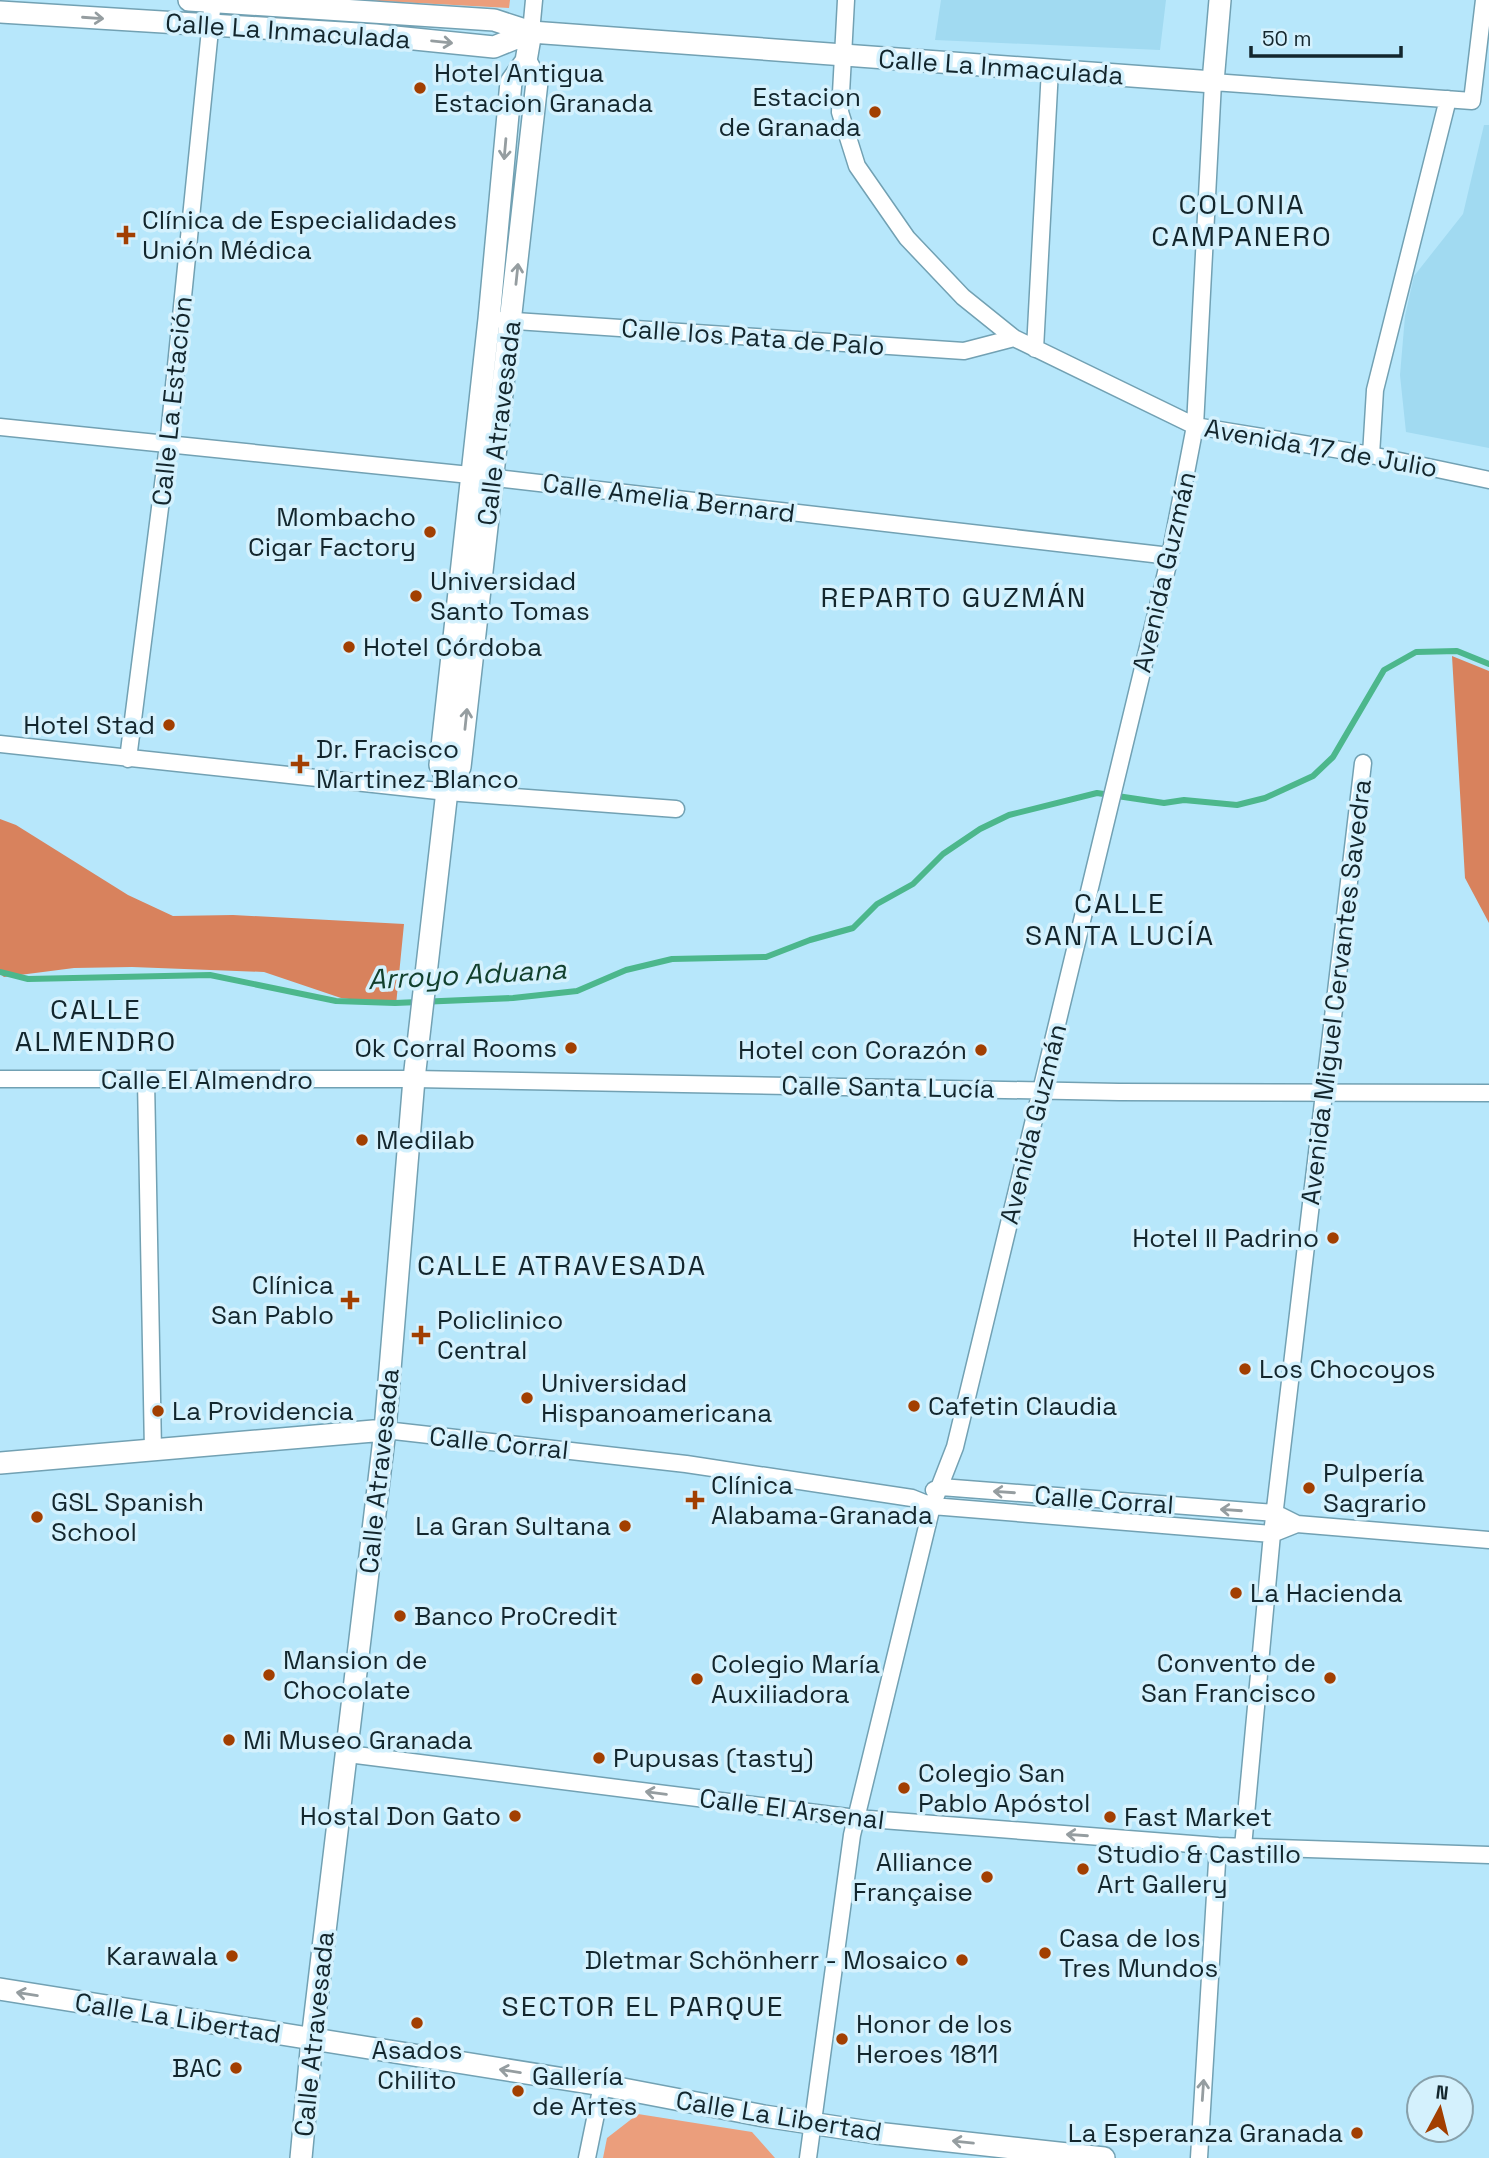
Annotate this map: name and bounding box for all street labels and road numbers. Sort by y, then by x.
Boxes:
street label: Calle La Inmaculada [164,5,412,57]
street label: Calle La Inmaculada [877,41,1125,93]
street label: Calle La Estación [144,294,200,508]
street label: Calle los Pata de Palo [620,311,886,363]
street label: Calle Atravesada [470,318,528,527]
street label: Avenida 17 de Julio [1202,411,1440,485]
street label: Calle Amelia Bernard [541,466,797,530]
street label: Avenida Guzmán [1124,468,1204,676]
street label: Avenida Miguel Cervantes Savedra [1293,777,1379,1207]
street label: Avenida Guzmán [992,1020,1074,1228]
street label: Calle El Almendro [101,1063,313,1097]
street label: Calle Santa Lucía [781,1068,995,1106]
street label: Calle Atravesada [351,1367,407,1575]
street label: Calle Corral [428,1419,570,1467]
street label: Calle Corral [1033,1478,1175,1522]
street label: Calle El Arsenal [698,1781,886,1837]
street label: Calle Atravesada [286,1930,342,2138]
street label: Calle La Libertad [73,1985,283,2051]
street label: Calle La Libertad [674,2083,884,2149]

